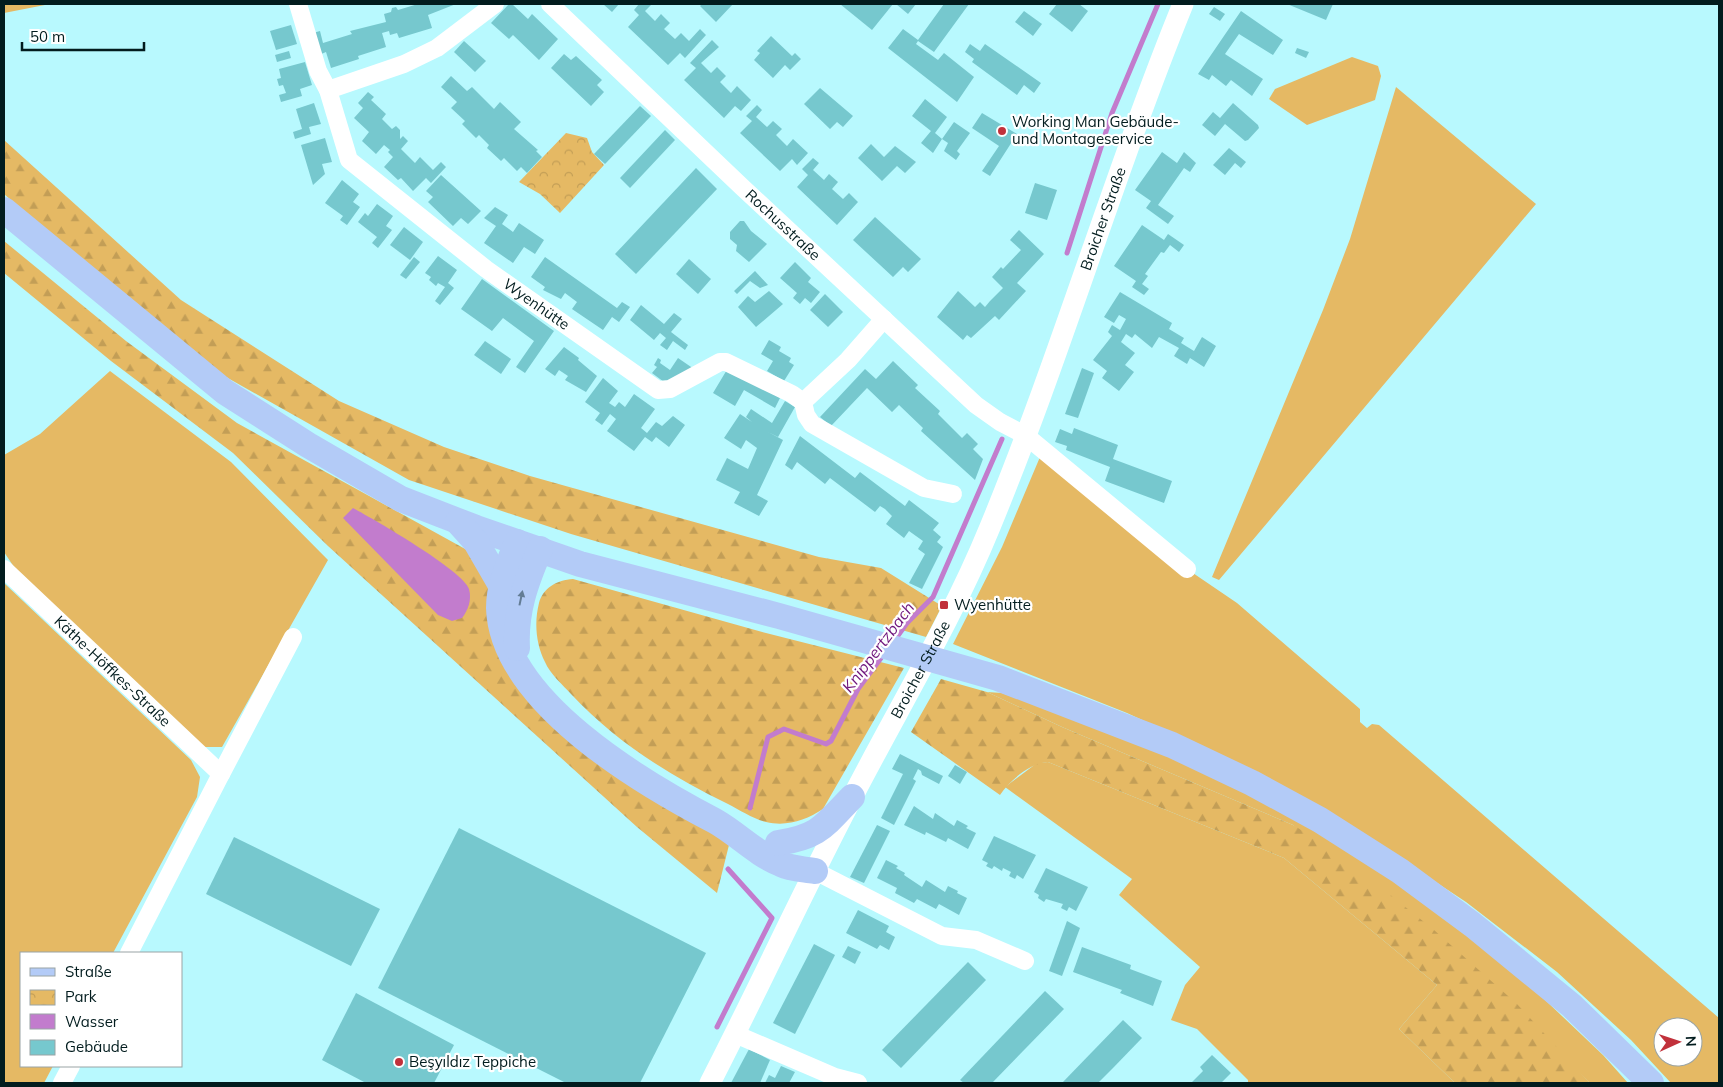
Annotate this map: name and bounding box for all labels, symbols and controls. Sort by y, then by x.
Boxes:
scale bar [22,20,145,52]
text: 50 m [30,27,65,46]
place label: Working Man Gebäude- und Montageservice [1012,112,1179,148]
marker: Working Man Gebäude- und Montageservice [996,125,1008,137]
street label: Broicher Straße [1076,164,1130,273]
street label: Rochusstraße [742,185,825,264]
street label: Wyenhütte [500,274,573,334]
one-way arrow [518,589,526,605]
place label: Wyenhütte [954,595,1031,614]
water label: Knippertzbach [838,598,918,696]
marker: Wyenhütte [938,599,950,611]
street label: Käthe-Höffkes-Straße [50,611,175,730]
street label: Broicher Straße [886,617,954,722]
legend [20,952,182,1067]
text: Straße [65,962,112,981]
text: Park [65,987,97,1006]
text: Wasser [65,1012,119,1031]
north arrow [1653,1017,1703,1067]
text: N [1682,1036,1700,1047]
text: Gebäude [65,1037,128,1056]
place label: Beşyıldız Teppiche [409,1052,536,1071]
marker: Beşyıldız Teppiche [393,1056,405,1068]

